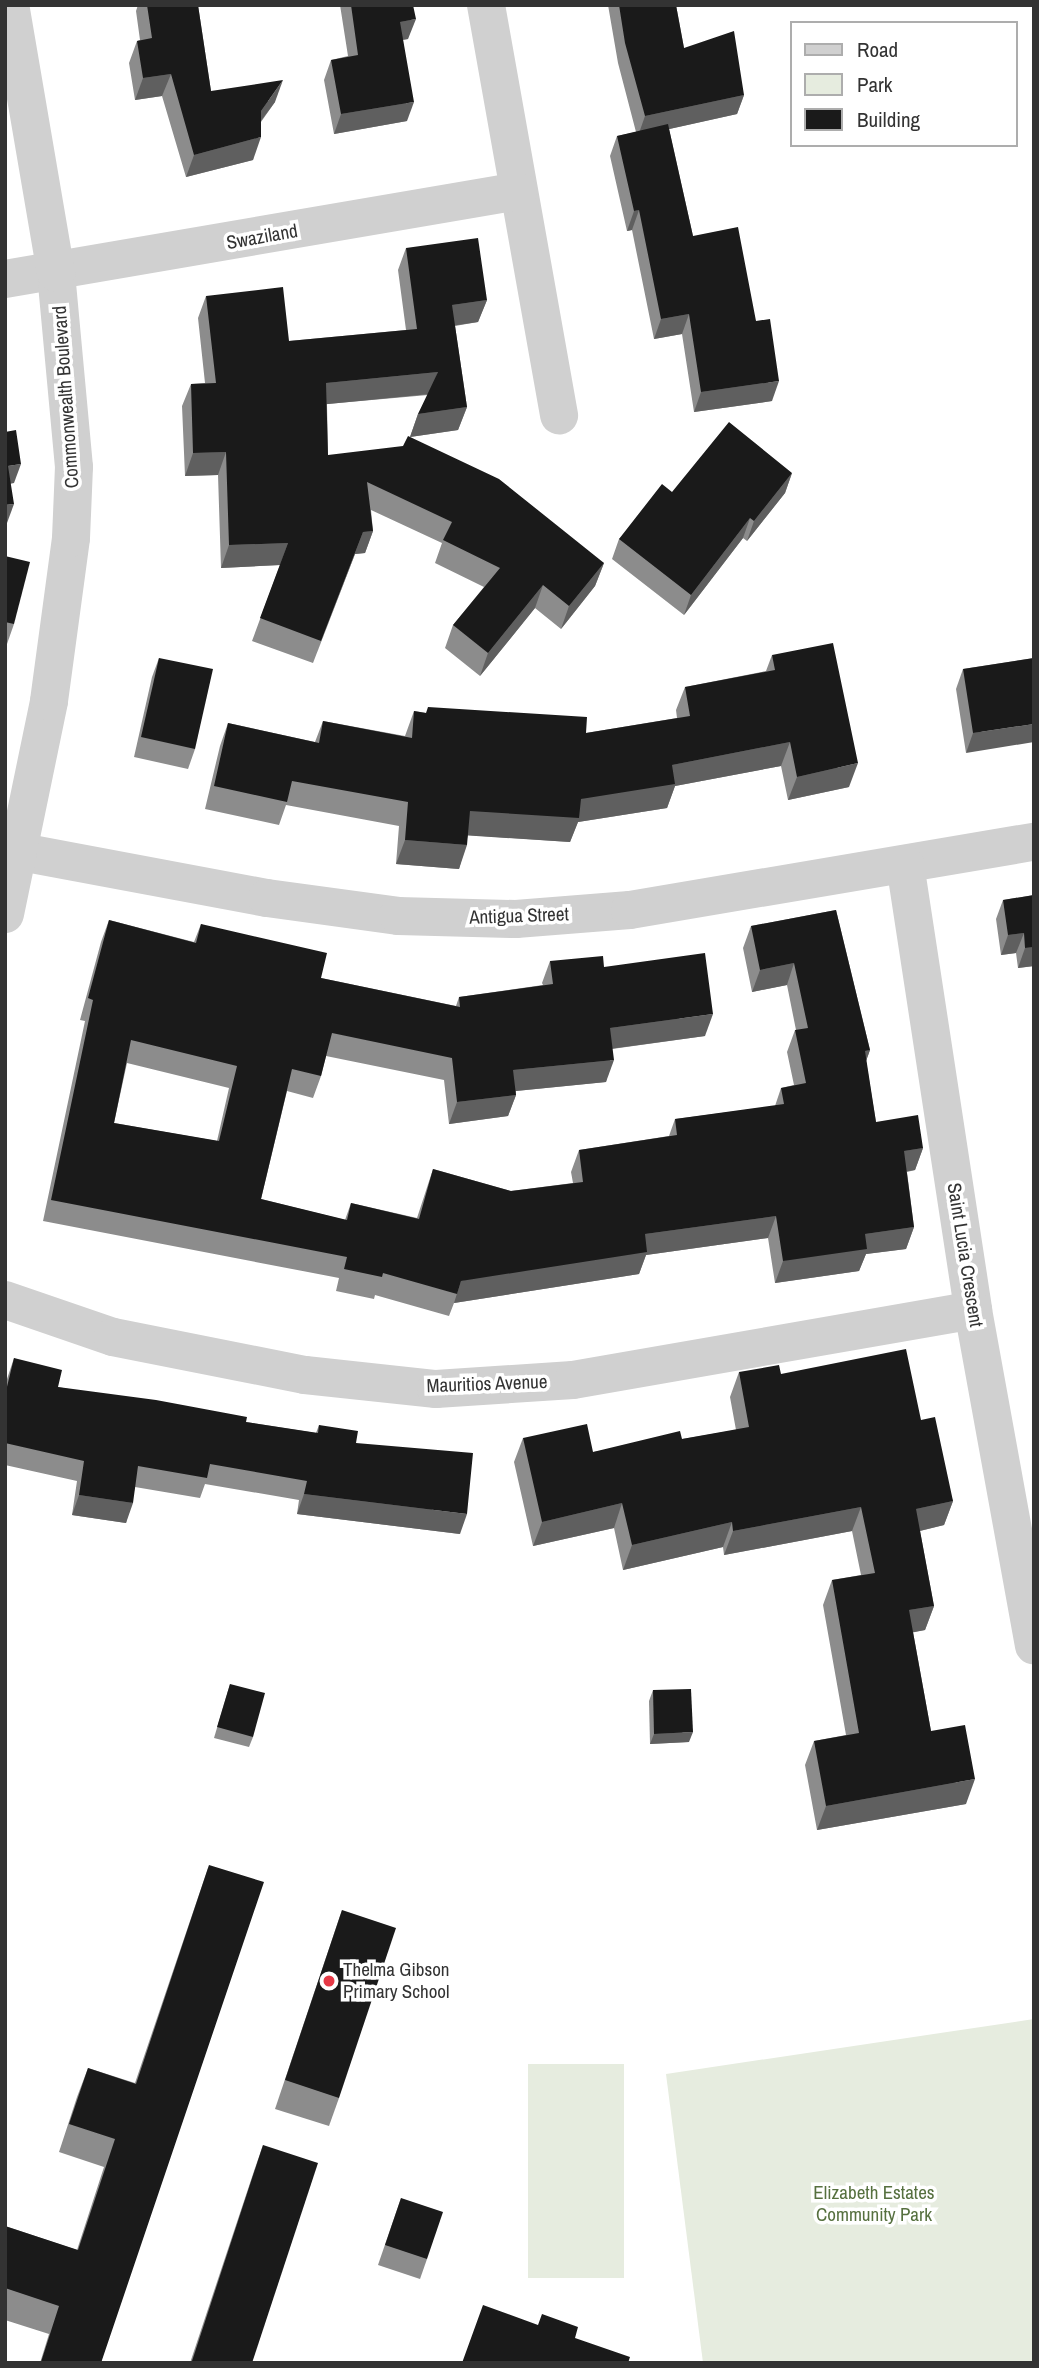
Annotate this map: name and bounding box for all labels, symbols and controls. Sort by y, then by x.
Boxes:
legend [790,21,1018,147]
text: Road [857,35,898,64]
text: Park [857,70,892,99]
text: Building [857,105,920,134]
street label: Swaziland [225,220,299,254]
street label: Commonwealth Boulevard [48,305,84,489]
street label: Antigua Street [469,903,569,929]
street label: Saint Lucia Crescent [942,1181,988,1329]
street label: Mauritios Avenue [426,1370,548,1398]
place label: Thelma Gibson Primary School [343,1959,450,2003]
marker: Thelma Gibson Primary School [321,1973,337,1989]
park label: Elizabeth Estates Community Park [813,2182,935,2226]

